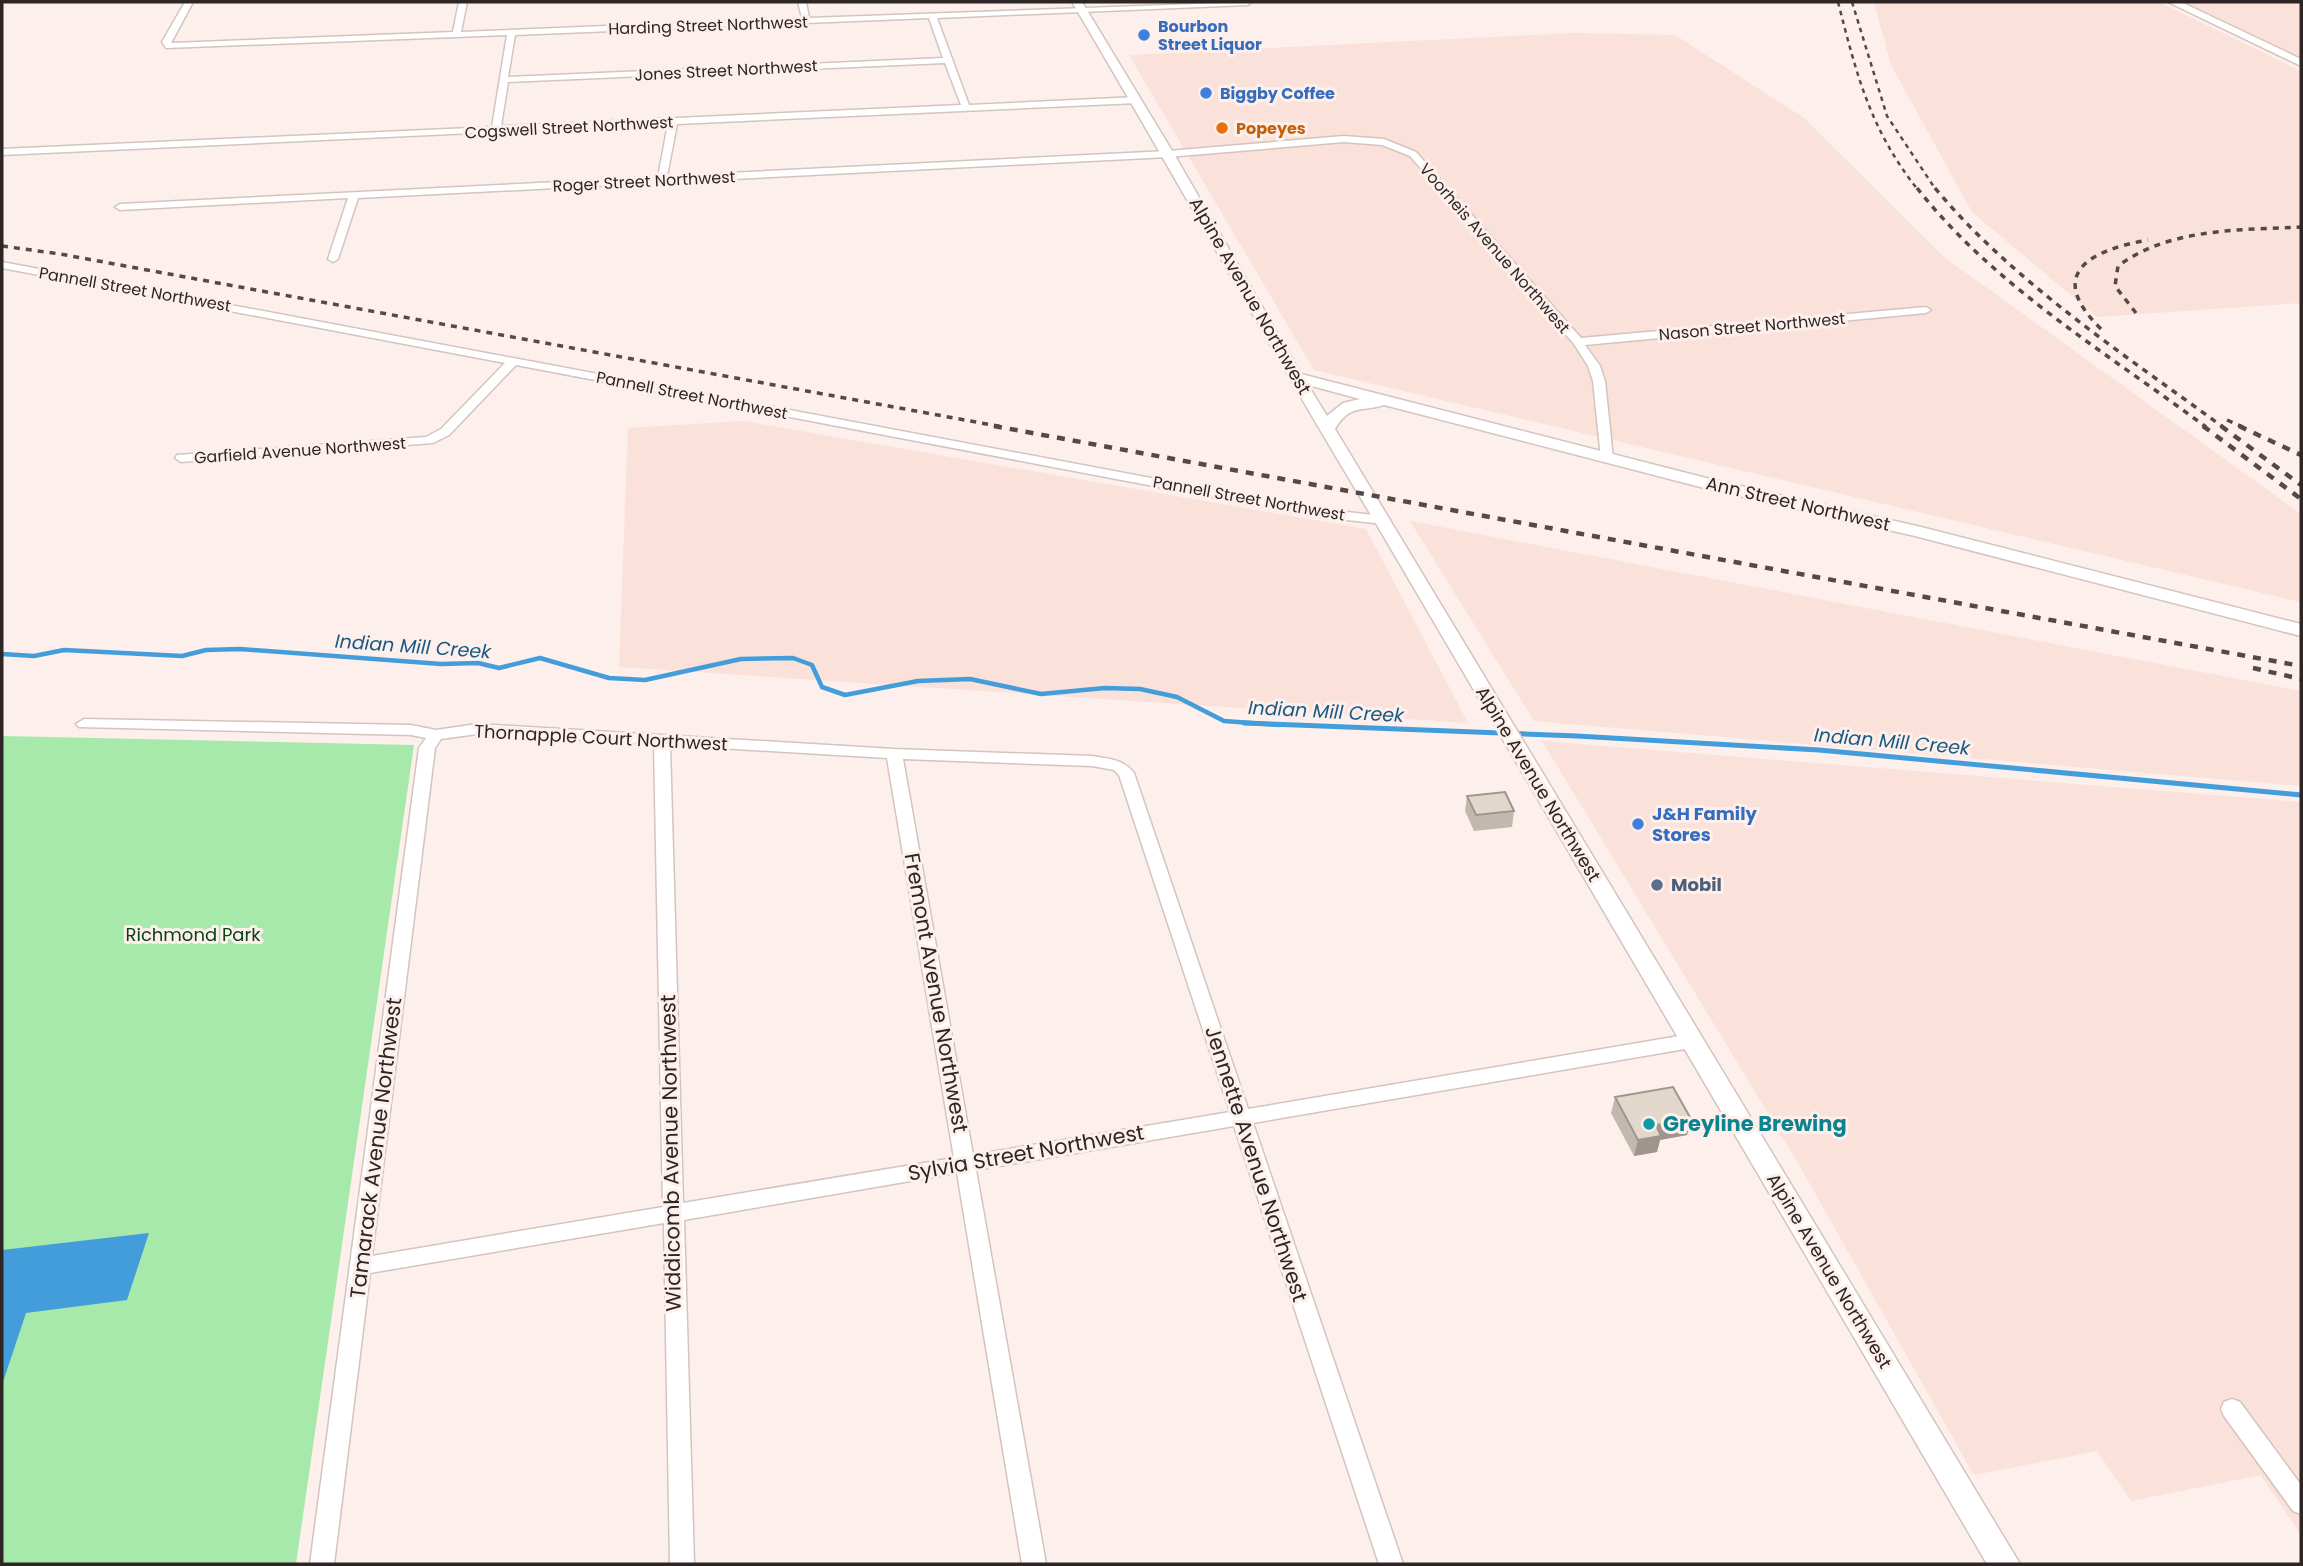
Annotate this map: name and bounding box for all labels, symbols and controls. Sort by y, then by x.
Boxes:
street label: Harding Street Northwest [608,11,808,40]
place label: Bourbon Street Liquor [1158,15,1262,56]
marker: Bourbon Street Liquor [1136,27,1152,43]
street label: Jones Street Northwest [634,54,818,87]
place label: Biggby Coffee [1220,82,1335,105]
marker: Biggby Coffee [1198,85,1214,101]
street label: Cogswell Street Northwest [464,111,674,144]
place label: Popeyes [1236,117,1306,140]
marker: Popeyes [1214,120,1230,136]
street label: Voorheis Avenue Northwest [1414,158,1575,339]
street label: Roger Street Northwest [552,165,736,198]
street label: Alpine Avenue Northwest [1184,193,1317,399]
street label: Pannell Street Northwest [37,261,233,318]
street label: Nason Street Northwest [1658,307,1846,346]
street label: Pannell Street Northwest [594,366,790,425]
street label: Garfield Avenue Northwest [193,432,407,469]
street label: Pannell Street Northwest [1151,470,1347,527]
street label: Ann Street Northwest [1704,470,1893,537]
water label: Indian Mill Creek [334,628,493,665]
street label: Alpine Avenue Northwest [1470,681,1607,886]
water label: Indian Mill Creek [1247,694,1406,729]
street label: Thornapple Court Northwest [474,718,728,757]
water label: Indian Mill Creek [1813,721,1972,762]
place label: J&H Family Stores [1652,801,1757,847]
marker: J&H Family Stores [1630,816,1646,832]
street label: Fremont Avenue Northwest [898,851,975,1135]
place label: Mobil [1671,872,1722,897]
marker: Mobil [1649,877,1665,893]
park label: Richmond Park [126,922,261,947]
street label: Widdicomb Avenue Northwest [653,994,688,1312]
street label: Tamarack Avenue Northwest [343,996,408,1300]
street label: Jennette Avenue Northwest [1198,1022,1315,1305]
place label: Greyline Brewing [1663,1109,1847,1138]
marker: Greyline Brewing [1641,1116,1657,1132]
street label: Sylvia Street Northwest [906,1117,1146,1188]
street label: Alpine Avenue Northwest [1761,1168,1898,1373]

